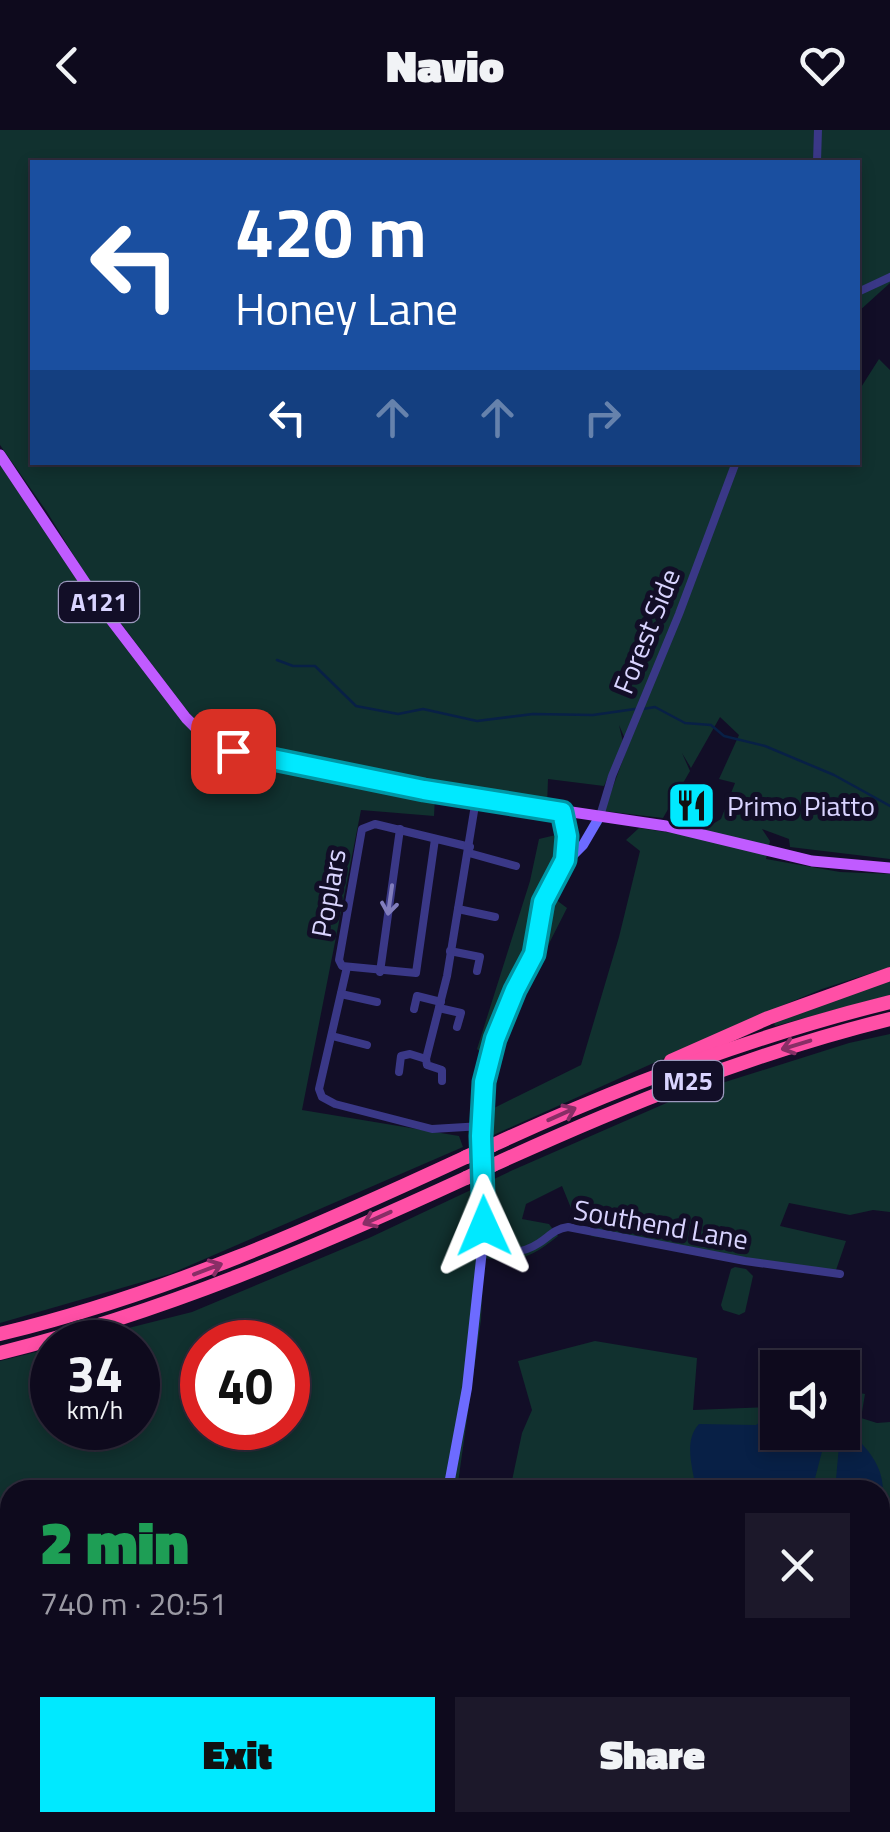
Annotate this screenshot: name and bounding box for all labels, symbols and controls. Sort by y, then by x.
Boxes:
text: Navio [386,31,504,99]
icon: back [40,38,95,93]
icon: heart [795,38,850,93]
text: 420 m [235,178,427,284]
icon: left [70,200,200,330]
text: Honey Lane [235,274,458,342]
icon: left [260,390,315,445]
icon: ahead [365,390,420,445]
icon: ahead [470,390,525,445]
icon: right [575,390,630,445]
street label: Forest Side [601,562,691,700]
road number: A121 [59,582,139,622]
pin [191,709,276,794]
icon: arrive [206,724,261,779]
restaurant icon: Primo Piatto [666,779,718,831]
place label: Primo Piatto [727,784,875,827]
street label: Poplars [299,845,357,941]
one-way arrow [380,883,398,916]
one-way arrow [781,1037,812,1055]
road number: M25 [653,1061,723,1101]
one-way arrow [546,1104,577,1122]
position arrow [432,1174,536,1278]
street label: Southend Lane [570,1188,752,1260]
one-way arrow [362,1210,393,1228]
one-way arrow [192,1259,223,1277]
speed limit sign: 40 [180,1320,310,1450]
text: 34 [67,1335,123,1411]
map controls [760,1350,860,1450]
button: sound [760,1350,860,1450]
text: km/h [67,1391,123,1429]
text: 2 min [40,1496,189,1587]
button: close [745,1513,850,1618]
text: 740 m · 20:51 [40,1579,227,1627]
button: Exit [40,1697,435,1812]
button: Share [455,1697,850,1812]

